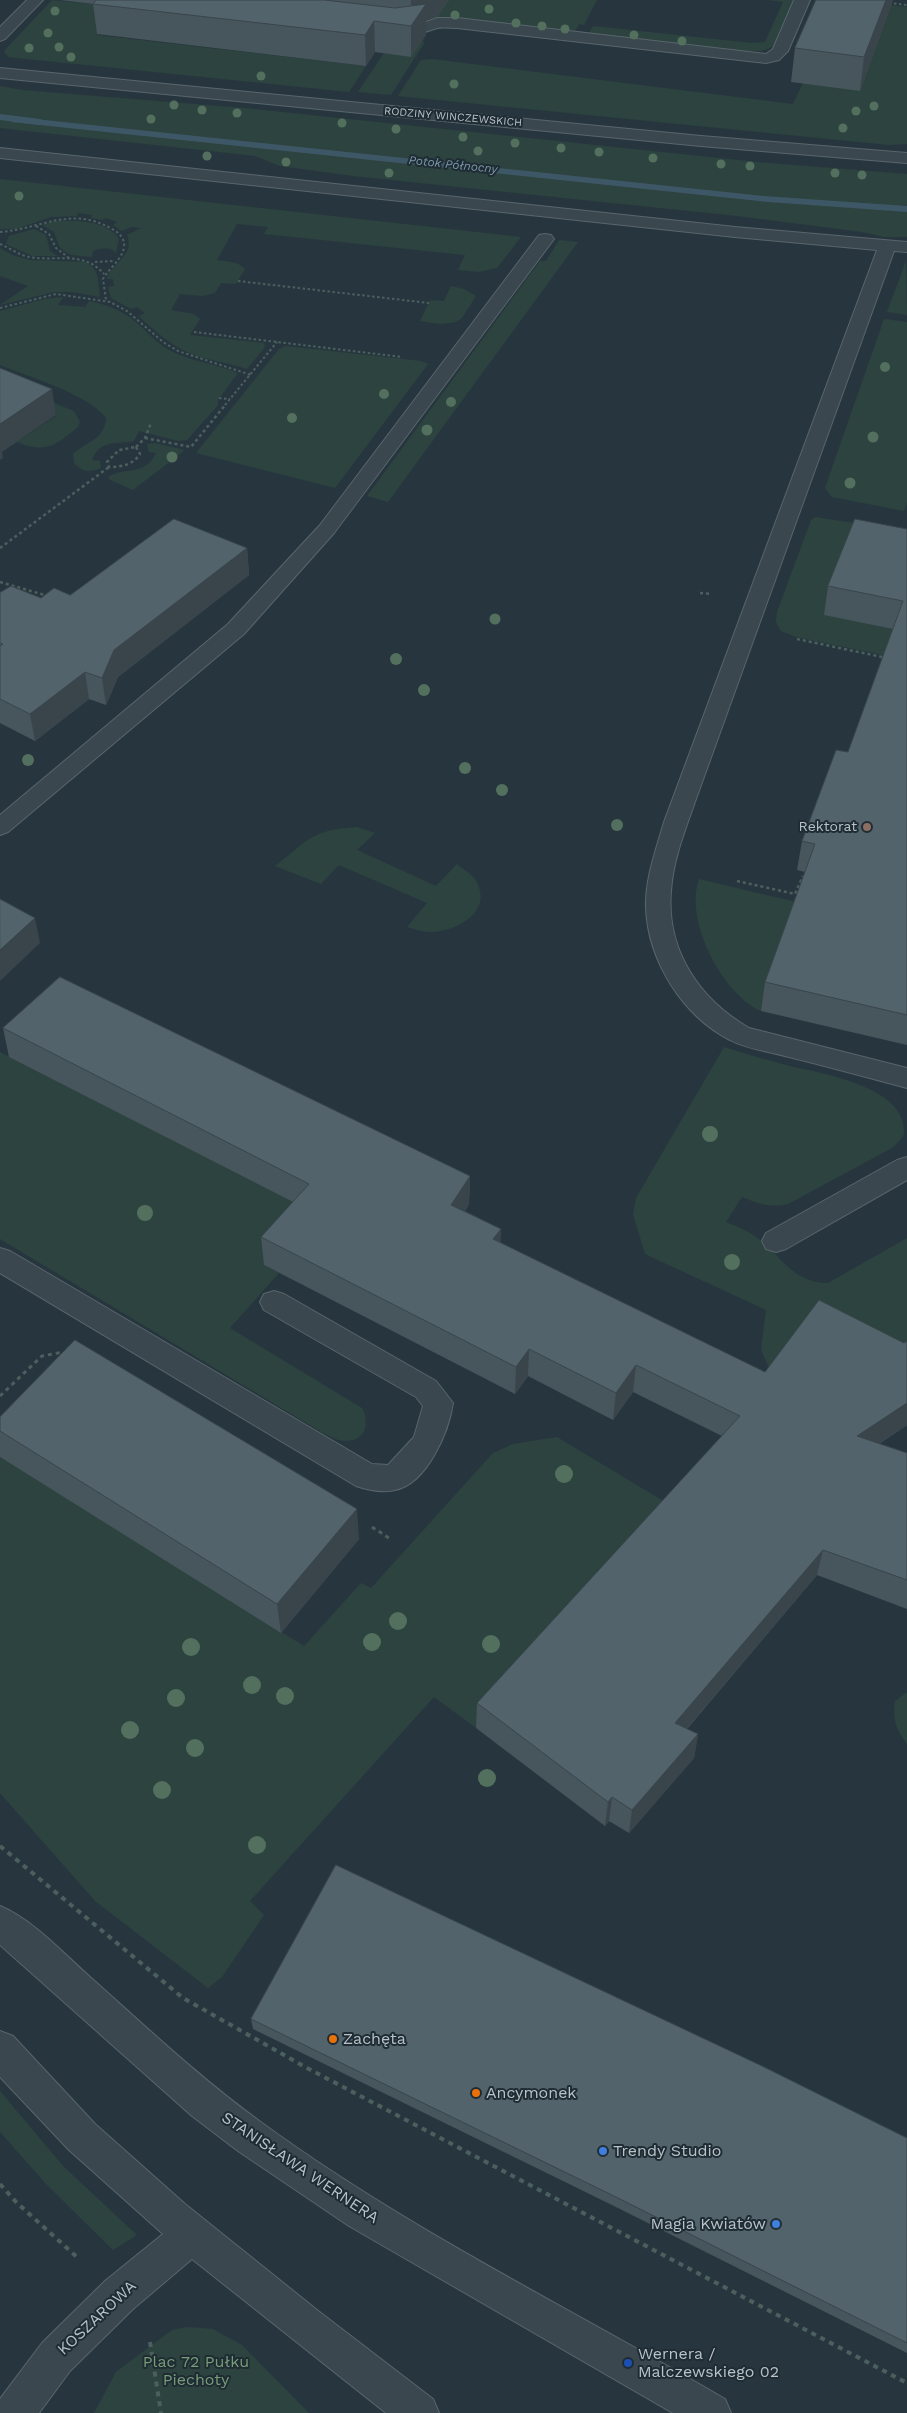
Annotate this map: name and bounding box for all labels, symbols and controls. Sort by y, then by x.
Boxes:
street label: RODZINY WINCZEWSKICH [383,104,523,130]
water label: Potok Północny [408,153,498,177]
place label: Rektorat [799,819,857,835]
marker: Rektorat [861,821,873,833]
place label: Zachęta [343,2029,406,2049]
marker: Zachęta [327,2033,339,2045]
place label: Ancymonek [486,2083,576,2103]
marker: Ancymonek [470,2087,482,2099]
street label: STANISŁAWA WERNERA [218,2108,382,2228]
place label: Trendy Studio [613,2141,721,2161]
marker: Trendy Studio [597,2145,609,2157]
place label: Magia Kwiatów [650,2214,766,2234]
marker: Magia Kwiatów [770,2218,782,2230]
street label: KOSZAROWA [54,2277,140,2359]
place label: Wernera / Malczewskiego 02 [638,2344,779,2382]
park label: Plac 72 Pułku Piechoty [143,2352,249,2390]
marker: Wernera / Malczewskiego 02 [622,2357,634,2369]

